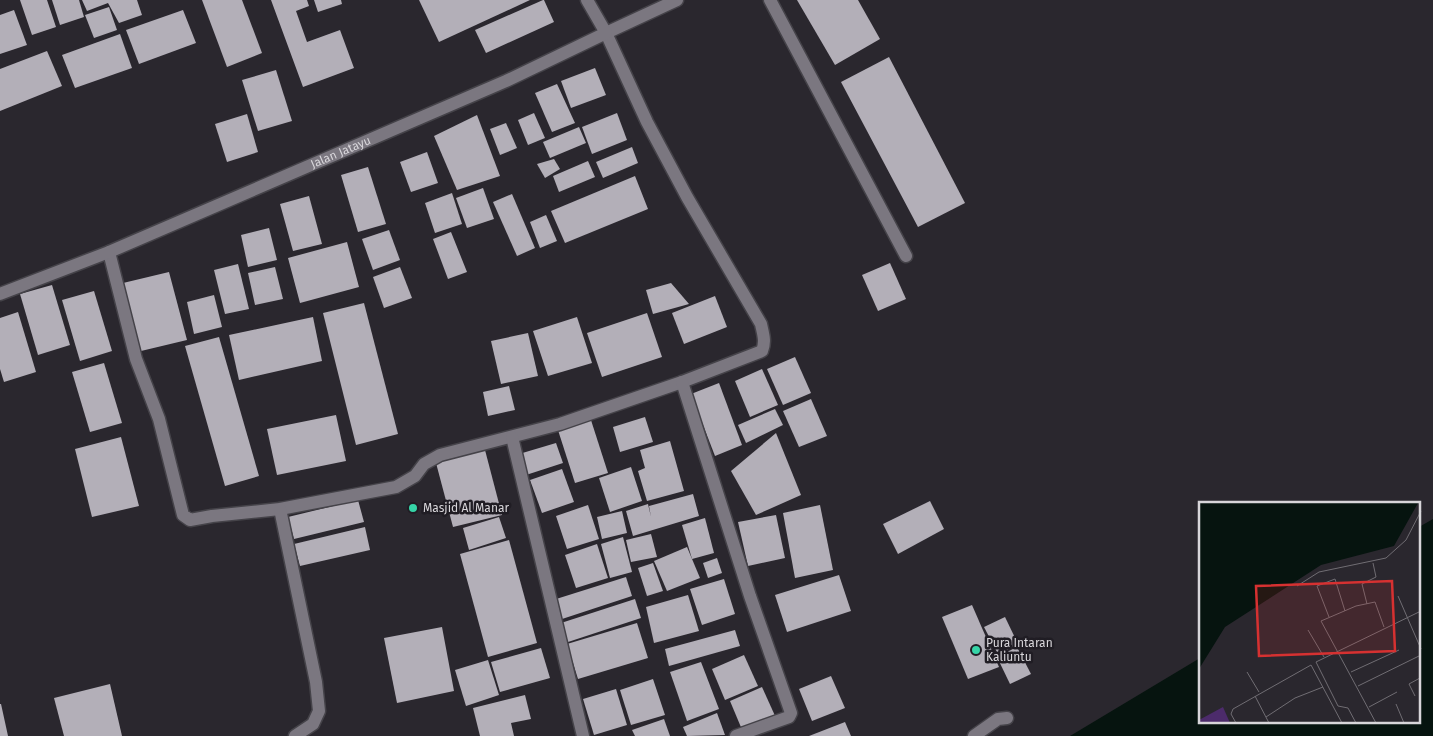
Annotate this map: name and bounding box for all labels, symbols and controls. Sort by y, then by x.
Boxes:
street label: Jalan Jatayu [308,133,373,171]
place label: Masjid Al Manar [423,501,509,515]
marker: Masjid Al Manar [407,502,419,514]
inset map [1199,502,1420,724]
place label: Pura Intaran Kaliuntu [986,636,1053,664]
marker: Pura Intaran Kaliuntu [970,644,982,656]

